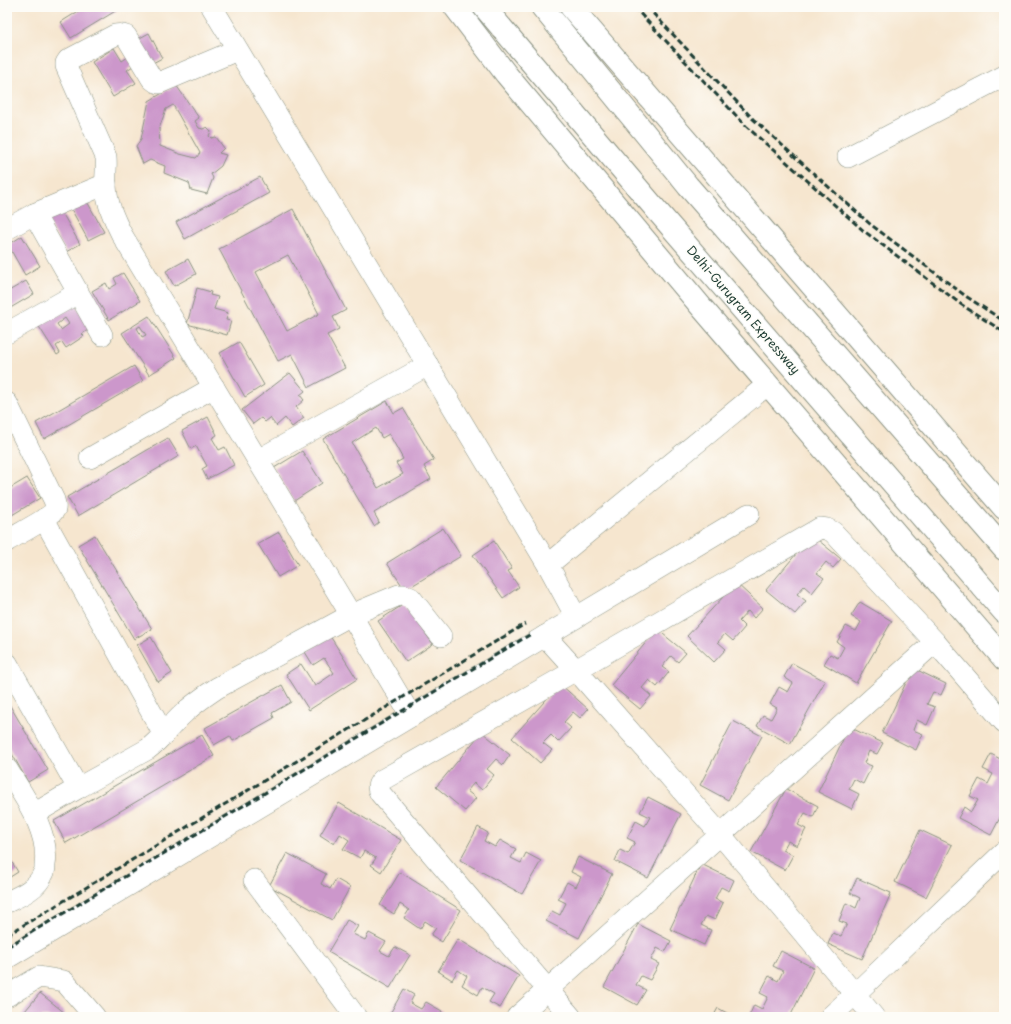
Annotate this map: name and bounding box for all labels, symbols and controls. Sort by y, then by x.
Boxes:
street label: Delhi-Gurugram Expressway [683,241,805,377]

